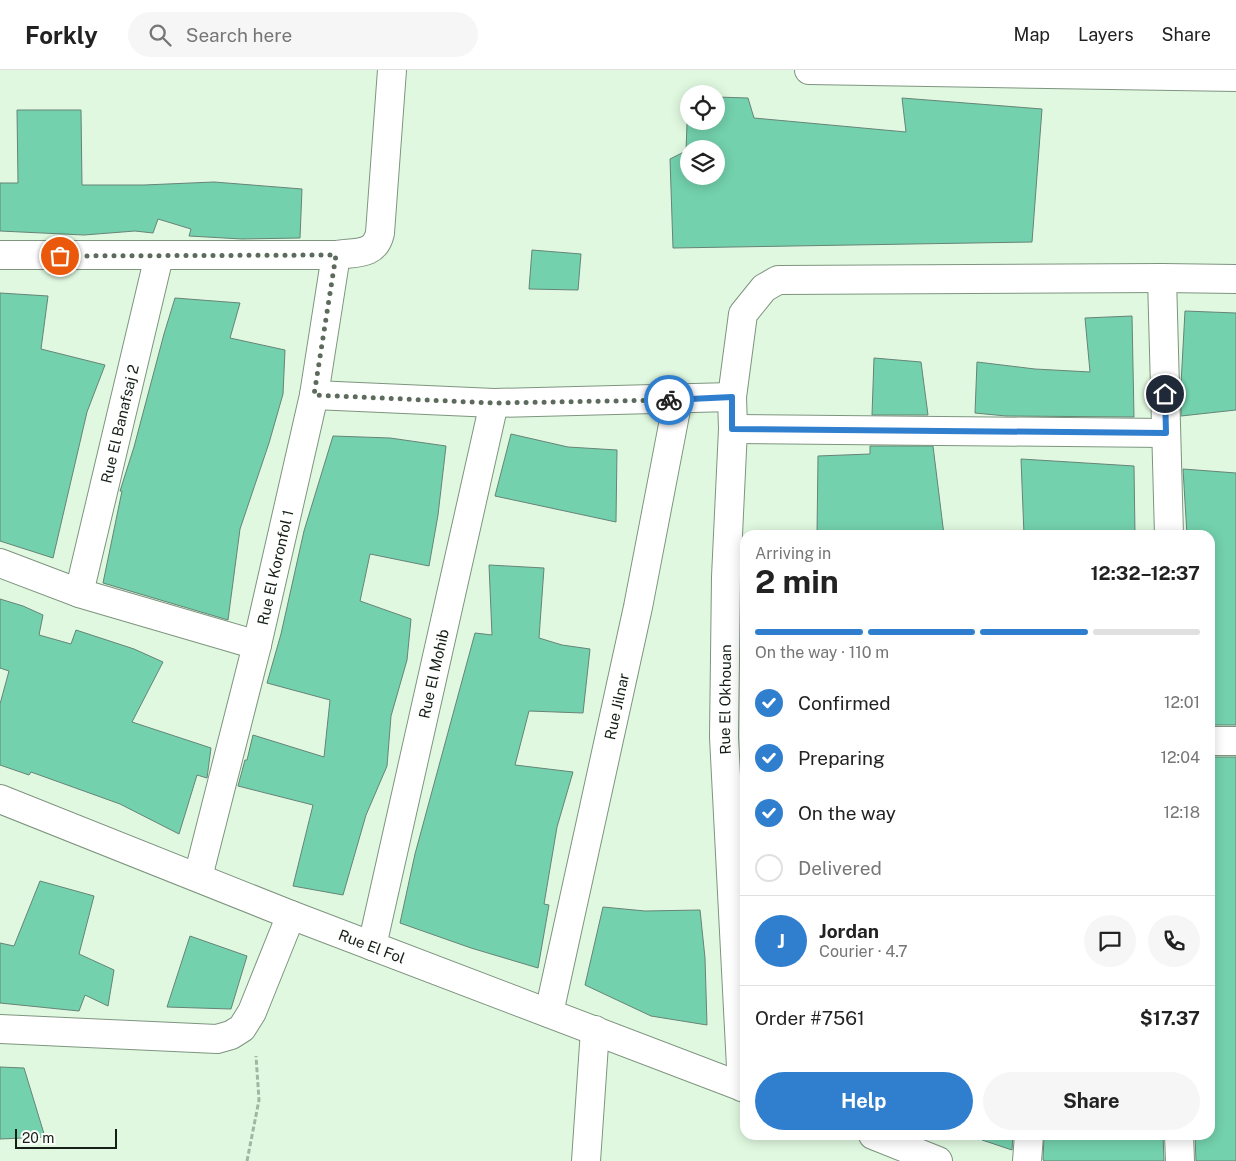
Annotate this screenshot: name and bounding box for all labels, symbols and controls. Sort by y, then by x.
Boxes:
search box [128,12,478,57]
text: Forkly [25,21,98,49]
icon: search [146,21,174,49]
text: Search here [186,24,292,46]
text: Map [1014,24,1050,45]
text: Layers [1078,24,1134,45]
text: Share [1162,24,1211,45]
map controls [680,85,725,185]
button: locate [680,85,725,130]
button: layers [680,140,725,185]
pin [39,235,81,277]
icon: bag [46,242,74,270]
street label: Rue El Banafsaj 2 [97,363,142,485]
pin [1144,373,1186,415]
courier [644,375,694,425]
icon: home [1151,380,1179,408]
icon: bike [655,386,683,414]
street label: Rue El Koronfol 1 [253,508,296,627]
text: Arriving in [755,544,831,563]
text: 12:32–12:37 [1090,562,1200,584]
text: 2 min [755,563,839,600]
street label: Rue El Mohib [415,627,451,720]
text: On the way · 110 m [755,643,889,662]
street label: Rue El Okhouan [715,644,734,755]
street label: Rue Jilnar [601,671,632,741]
icon: check [755,689,783,717]
text: Confirmed [798,692,891,714]
text: 12:01 [1164,693,1200,712]
icon: check [755,744,783,772]
text: Preparing [798,747,885,769]
text: 12:04 [1161,748,1200,767]
icon: check [755,799,783,827]
text: On the way [798,802,896,824]
text: 12:18 [1163,803,1200,822]
text: Delivered [798,857,882,879]
button: chat [1084,915,1136,967]
button: phone [1148,915,1200,967]
text: Jordan [819,920,879,942]
street label: Rue El Fol [336,926,408,966]
text: J [777,930,785,952]
text: Courier · 4.7 [819,942,908,961]
text: Order #7561 [755,1007,865,1029]
text: $17.37 [1140,1007,1200,1029]
button: Help [755,1072,973,1130]
button: Share [983,1072,1200,1130]
scale bar [15,1126,118,1149]
text: 20 m [22,1130,54,1146]

